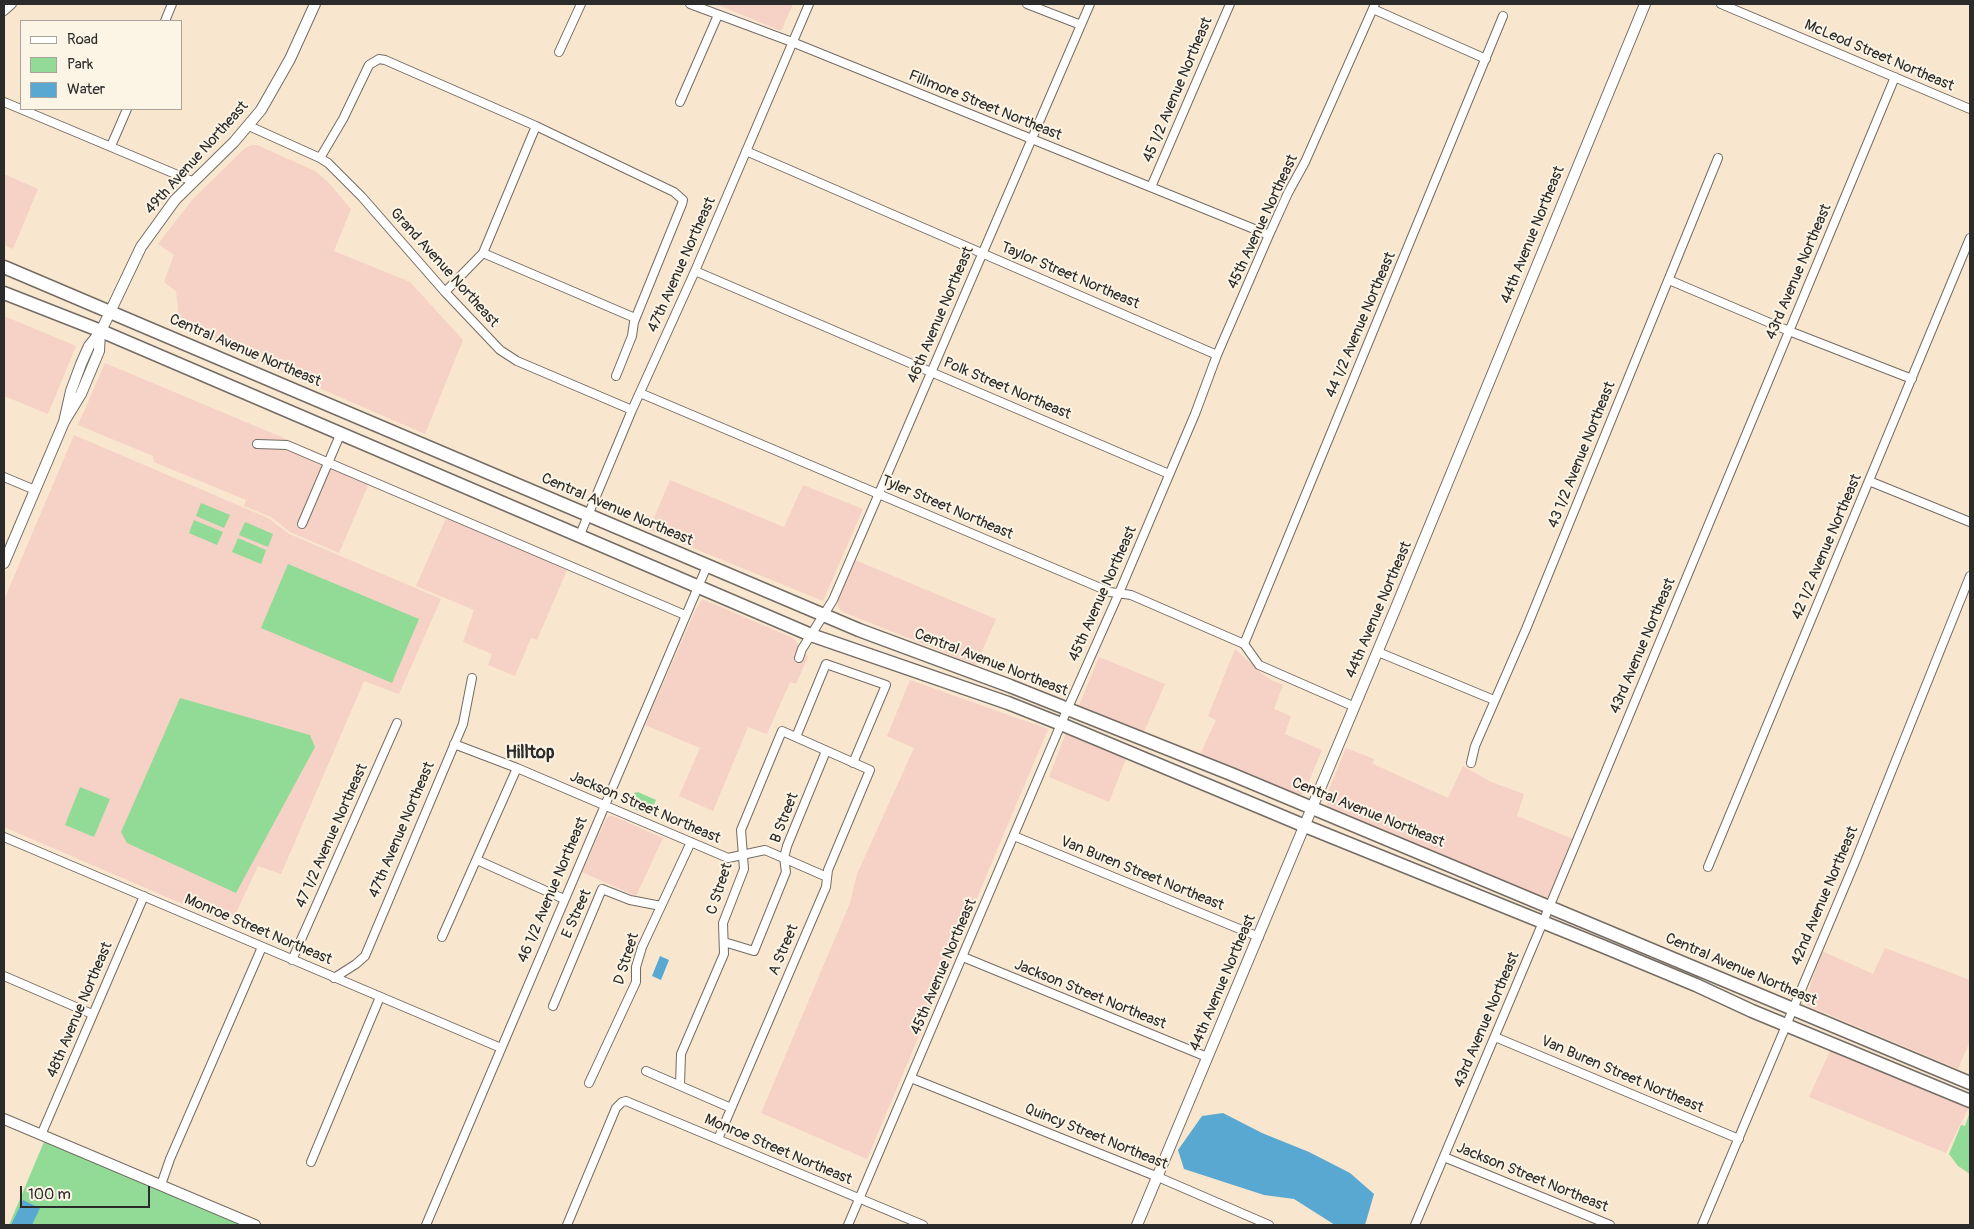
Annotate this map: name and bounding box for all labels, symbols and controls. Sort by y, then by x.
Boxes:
street label: 45 1/2 Avenue Northeast [1139,15,1217,165]
street label: McLeod Street Northeast [1802,16,1956,96]
legend [20,20,182,110]
text: Road [67,30,98,49]
text: Park [67,55,93,74]
street label: Fillmore Street Northeast [906,67,1064,145]
text: Water [67,80,105,99]
street label: 49th Avenue Northeast [142,98,252,218]
street label: 45th Avenue Northeast [1224,152,1302,292]
street label: 44th Avenue Northeast [1497,164,1569,306]
street label: 47th Avenue Northeast [644,195,720,335]
street label: 43rd Avenue Northeast [1762,201,1836,343]
street label: Grand Avenue Northeast [386,205,502,331]
street label: Taylor Street Northeast [998,239,1142,313]
street label: 46th Avenue Northeast [904,244,978,386]
street label: 44 1/2 Avenue Northeast [1322,249,1400,401]
street label: Central Avenue Northeast [166,311,324,391]
street label: Polk Street Northeast [940,354,1074,424]
street label: 43 1/2 Avenue Northeast [1544,379,1620,531]
street label: Central Avenue Northeast [538,470,696,550]
street label: Tyler Street Northeast [878,472,1016,544]
street label: 42 1/2 Avenue Northeast [1788,472,1866,622]
street label: 45th Avenue Northeast [1065,524,1141,664]
street label: 44th Avenue Northeast [1342,539,1416,681]
street label: 43rd Avenue Northeast [1606,575,1680,717]
street label: Central Avenue Northeast [912,625,1070,701]
district label: Hilltop [506,742,554,764]
street label: 47th Avenue Northeast [365,759,439,901]
street label: 47 1/2 Avenue Northeast [292,761,372,911]
street label: Jackson Street Northeast [567,768,723,848]
street label: Central Avenue Northeast [1289,774,1447,852]
street label: B Street [767,790,803,846]
street label: 46 1/2 Avenue Northeast [514,814,592,966]
street label: 42nd Avenue Northeast [1788,824,1862,968]
street label: Van Buren Street Northeast [1058,833,1226,915]
street label: C Street [703,861,737,917]
street label: E Street [558,887,596,941]
street label: Monroe Street Northeast [181,891,335,969]
street label: 45th Avenue Northeast [907,896,981,1038]
street label: 44th Avenue Northeast [1186,912,1260,1054]
street label: A Street [765,922,803,978]
street label: Central Avenue Northeast [1662,930,1820,1010]
street label: D Street [611,931,643,987]
street label: 48th Avenue Northeast [43,939,117,1081]
street label: 43rd Avenue Northeast [1450,949,1524,1091]
street label: Jackson Street Northeast [1011,956,1169,1034]
street label: Van Buren Street Northeast [1538,1033,1706,1117]
street label: Quincy Street Northeast [1022,1100,1170,1174]
street label: Monroe Street Northeast [701,1111,855,1189]
street label: Jackson Street Northeast [1453,1139,1611,1217]
scale bar [22,1176,152,1208]
text: 100 m [28,1185,71,1204]

